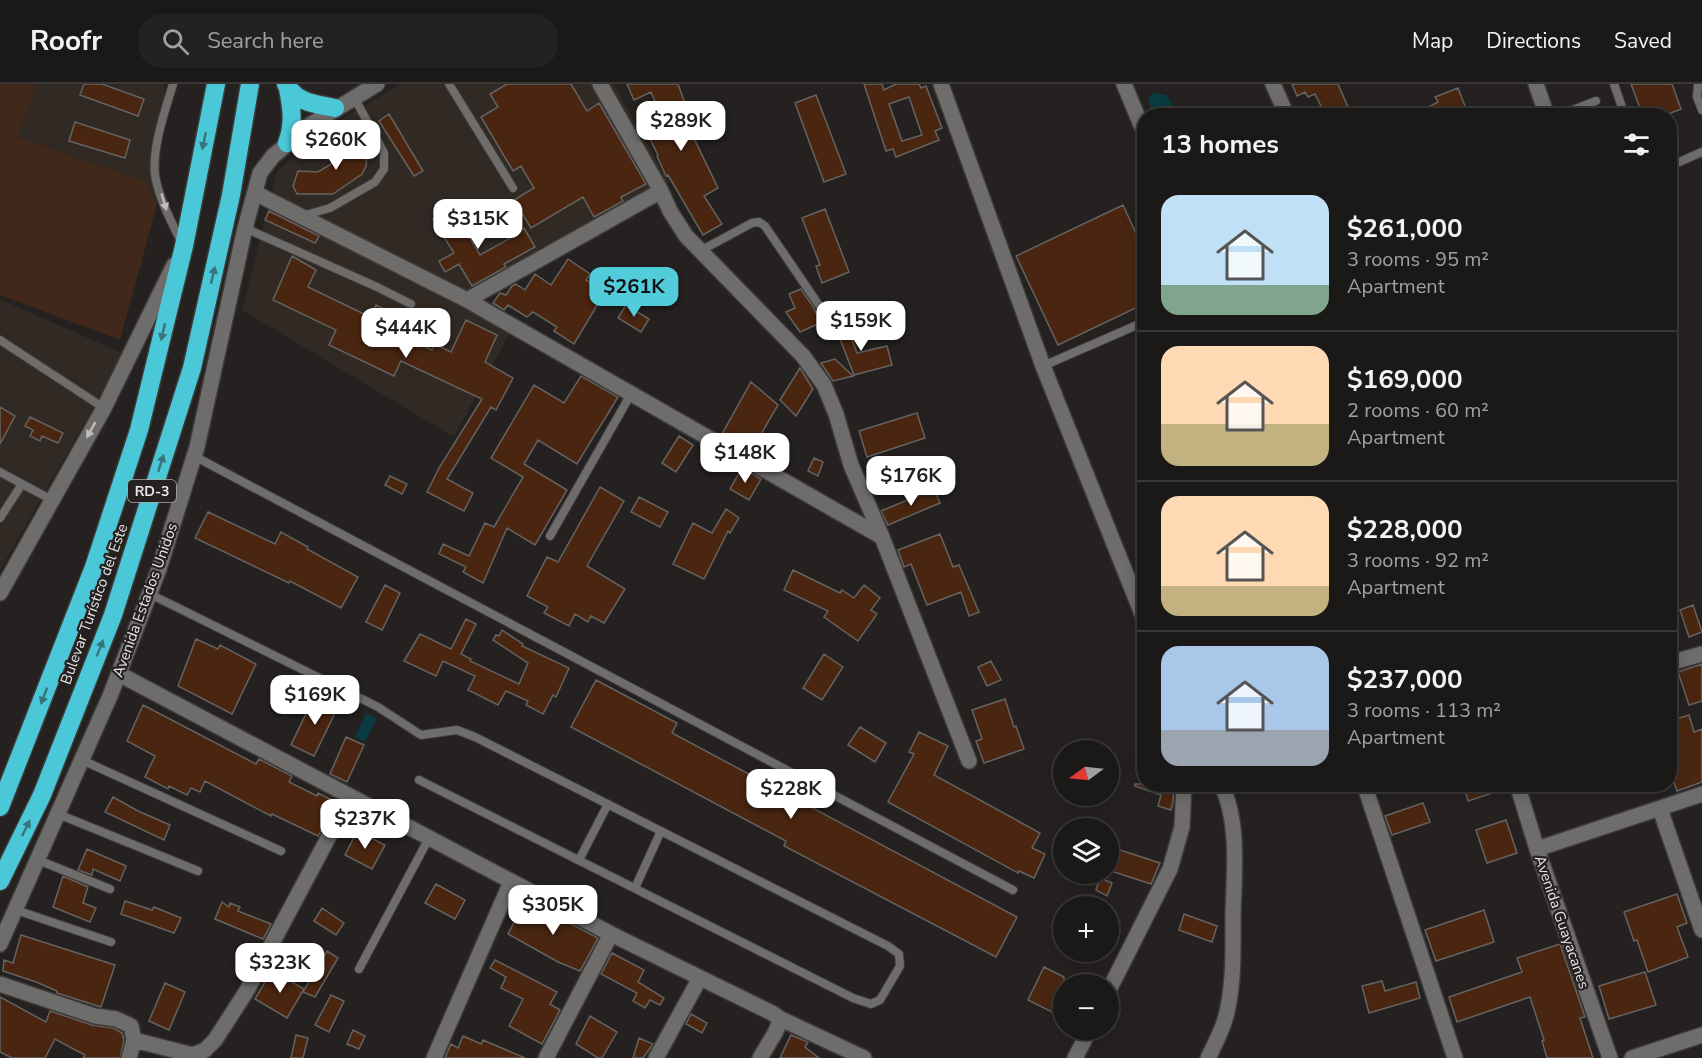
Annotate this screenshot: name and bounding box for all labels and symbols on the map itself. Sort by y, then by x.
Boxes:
pin: $289K [639,101,723,152]
pin: $260K [294,120,378,171]
one-way arrow [199,132,209,151]
one-way arrow [160,193,169,211]
pin: $315K [436,199,520,250]
one-way arrow [209,266,218,285]
pin: $261K [592,267,676,318]
pin: $159K [819,301,903,352]
pin: $444K [364,308,448,359]
one-way arrow [158,323,168,341]
one-way arrow [86,422,97,438]
pin: $148K [703,433,787,484]
one-way arrow [157,454,166,472]
pin: $176K [869,456,953,507]
road number: RD-3 [128,480,176,502]
street label: Avenida Estados Unidos [108,520,182,680]
street label: Bulevar Turístico del Este [56,521,132,687]
one-way arrow [96,639,105,657]
pin: $169K [273,675,357,726]
one-way arrow [39,688,49,706]
north arrow [1053,740,1119,806]
pin: $228K [749,769,833,820]
pin: $237K [323,799,407,850]
one-way arrow [21,820,30,837]
street label: Avenida Guayacanes [1530,853,1594,991]
pin: $305K [511,885,595,936]
pin: $323K [238,943,322,994]

